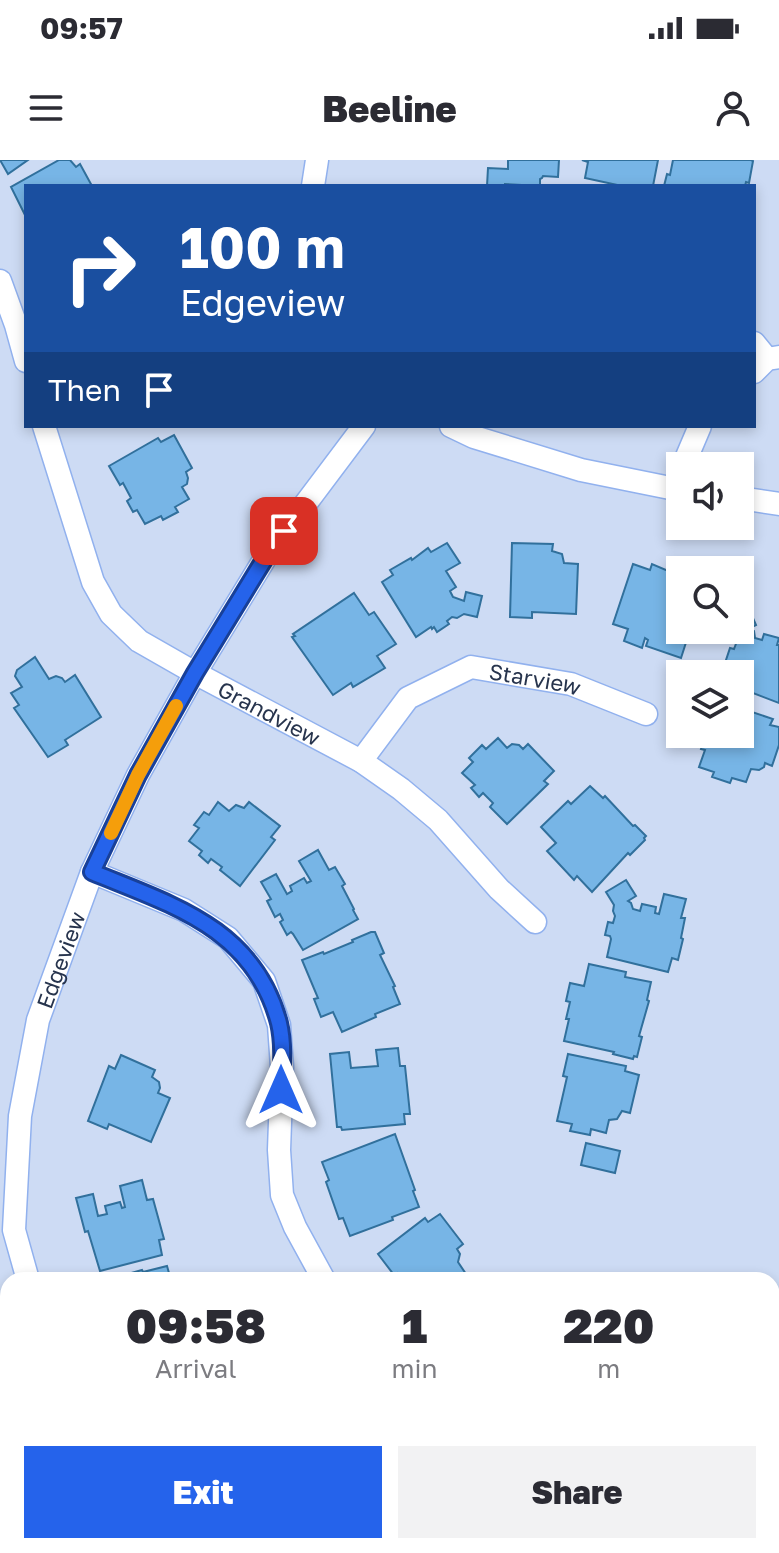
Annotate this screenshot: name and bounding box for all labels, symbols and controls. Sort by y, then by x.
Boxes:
text: 09:57 [40,10,123,46]
icon: menu [24,86,68,130]
icon: person [711,86,755,130]
text: Beeline [322,87,457,130]
text: 100 m [180,213,345,280]
icon: right [48,216,152,320]
text: Edgeview [180,281,346,324]
icon: arrive [137,368,181,412]
text: Then [48,372,121,408]
map controls [666,452,754,748]
button: sound [666,452,754,540]
pin [250,497,318,565]
icon: arrive [262,509,306,553]
button: search [666,556,754,644]
street label: Starview [487,657,586,700]
button: layers [666,660,754,748]
street label: Grandview [214,674,326,751]
street label: Edgeview [30,907,90,1012]
position arrow [239,1048,323,1132]
text: 09:58 [126,1296,266,1354]
text: 1 [402,1296,427,1354]
text: 220 [563,1296,654,1354]
text: Arrival [155,1353,237,1384]
text: min [392,1353,438,1384]
text: m [597,1353,620,1384]
button: Exit [24,1446,382,1538]
button: Share [398,1446,756,1538]

